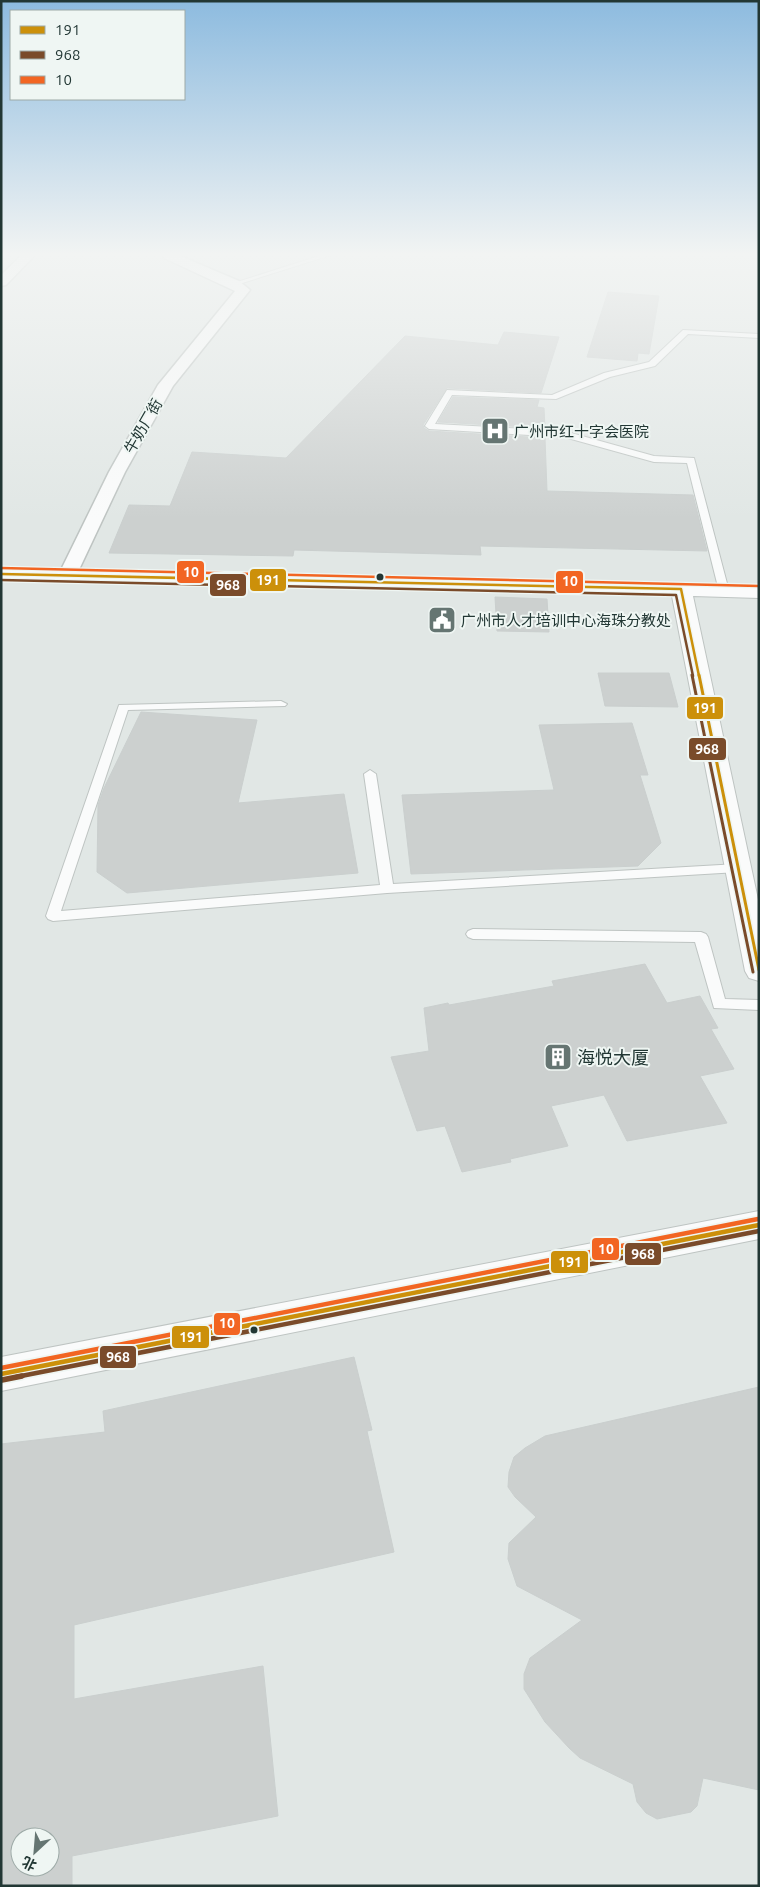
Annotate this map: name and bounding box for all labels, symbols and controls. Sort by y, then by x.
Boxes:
legend [10,10,185,100]
text: 191 [55,21,80,38]
text: 968 [55,46,80,63]
text: 10 [55,71,72,88]
street label: 牛奶厂街 [121,396,165,456]
hospital icon: 广州市红十字会医院 [480,416,510,446]
place label: 广州市红十字会医院 [514,423,649,440]
line badge: 10 [176,560,205,584]
text: 10 [183,564,199,580]
line badge: 191 [249,568,287,592]
line badge: 10 [555,570,584,594]
text: 191 [256,572,280,588]
unlabelled marker [375,572,385,582]
line badge: 968 [209,573,247,597]
text: 10 [562,573,578,589]
text: 968 [216,577,240,593]
public building icon: 广州市人才培训中心海珠分教处 [427,605,457,635]
place label: 广州市人才培训中心海珠分教处 [461,612,671,629]
line badge: 191 [686,696,724,720]
text: 191 [693,700,717,716]
line badge: 968 [688,737,727,761]
text: 968 [695,741,719,757]
building icon: 海悦大厦 [543,1042,573,1072]
place label: 海悦大厦 [577,1047,649,1067]
line badge: 10 [591,1237,620,1261]
text: 10 [598,1241,614,1257]
line badge: 968 [624,1242,662,1266]
text: 968 [631,1246,655,1262]
line badge: 191 [550,1250,589,1274]
text: 191 [558,1254,582,1270]
line badge: 10 [213,1312,241,1336]
text: 10 [219,1315,235,1331]
line badge: 191 [171,1325,210,1349]
unlabelled marker [249,1325,259,1335]
text: 191 [179,1329,203,1345]
line badge: 968 [99,1345,137,1369]
text: 968 [106,1349,130,1365]
north arrow [10,1827,60,1877]
text: 北 [20,1853,39,1874]

